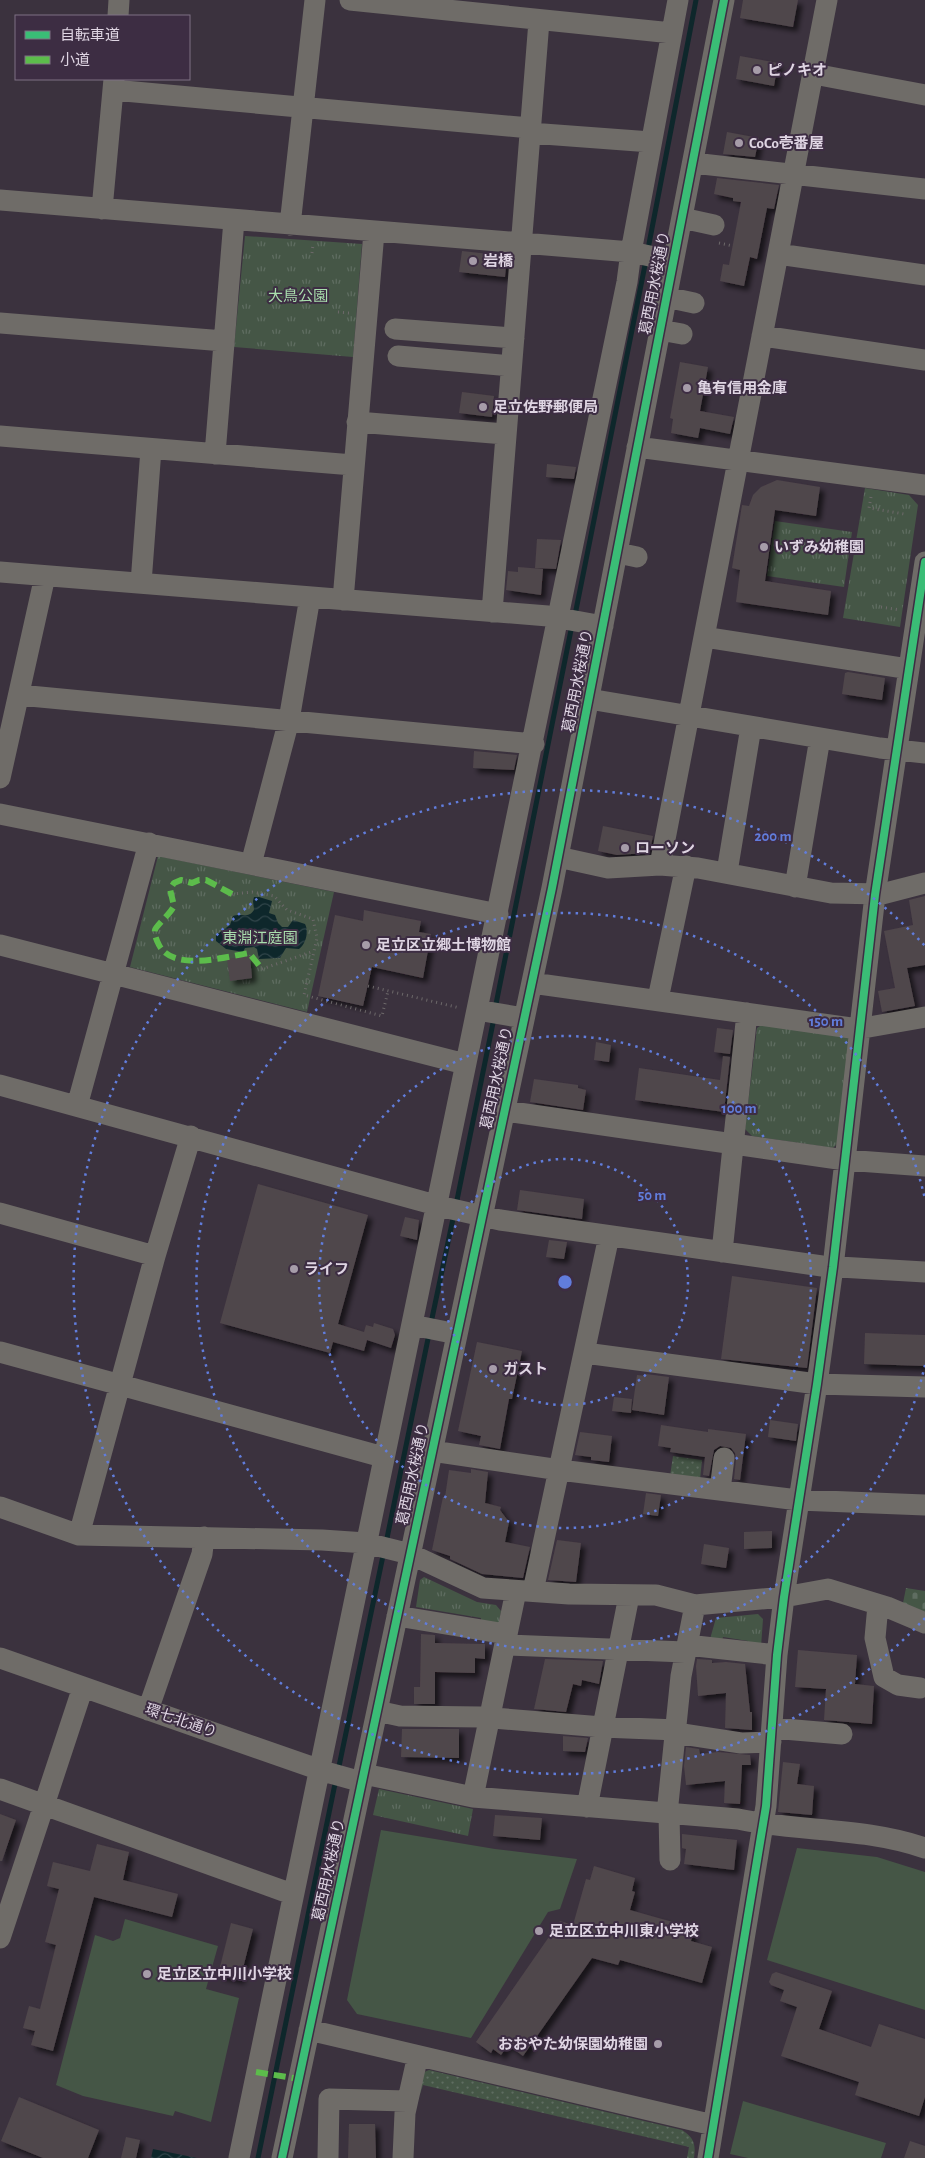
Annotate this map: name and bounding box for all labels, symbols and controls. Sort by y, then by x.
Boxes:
legend [15,15,190,80]
text: 自転車道 [60,27,120,43]
text: 小道 [60,52,90,68]
place label: ピノキオ [767,62,827,78]
marker: ピノキオ [751,64,763,76]
place label: CoCo壱番屋 [749,135,824,151]
marker: CoCo壱番屋 [733,137,745,149]
street label: 葛西用水桜通り [637,230,672,336]
place label: 岩橋 [483,253,514,269]
marker: 岩橋 [467,255,479,267]
park label: 大鳥公園 [268,288,328,304]
place label: 亀有信用金庫 [697,380,787,396]
marker: 亀有信用金庫 [681,382,693,394]
place label: 足立佐野郵便局 [493,399,598,415]
marker: 足立佐野郵便局 [477,401,489,413]
place label: いずみ幼稚園 [774,539,864,555]
marker: いずみ幼稚園 [758,541,770,553]
street label: 葛西用水桜通り [560,628,595,734]
text: 200 m [754,829,792,844]
place label: ローソン [635,841,695,856]
marker: ローソン [619,842,631,854]
park label: 東淵江庭園 [222,929,298,946]
place label: 足立区立郷土博物館 [376,936,511,953]
marker: 足立区立郷土博物館 [360,939,372,951]
text: 150 m [809,1014,843,1029]
street label: 葛西用水桜通り [478,1025,515,1131]
text: 100 m [721,1101,757,1116]
text: 50 m [638,1188,666,1203]
place label: ライフ [304,1261,349,1277]
marker: ライフ [288,1263,300,1275]
centre of rings [556,1273,574,1291]
place label: ガスト [503,1361,548,1377]
marker: ガスト [487,1363,499,1375]
street label: 葛西用水桜通り [394,1421,431,1527]
street label: 環七北通り [143,1700,220,1740]
street label: 葛西用水桜通り [310,1817,347,1923]
place label: 足立区立中川東小学校 [549,1923,699,1939]
marker: 足立区立中川東小学校 [533,1925,545,1937]
place label: 足立区立中川小学校 [157,1966,292,1982]
marker: 足立区立中川小学校 [141,1968,153,1980]
place label: おおやた幼保園幼稚園 [498,2036,648,2052]
marker: おおやた幼保園幼稚園 [652,2038,664,2050]

